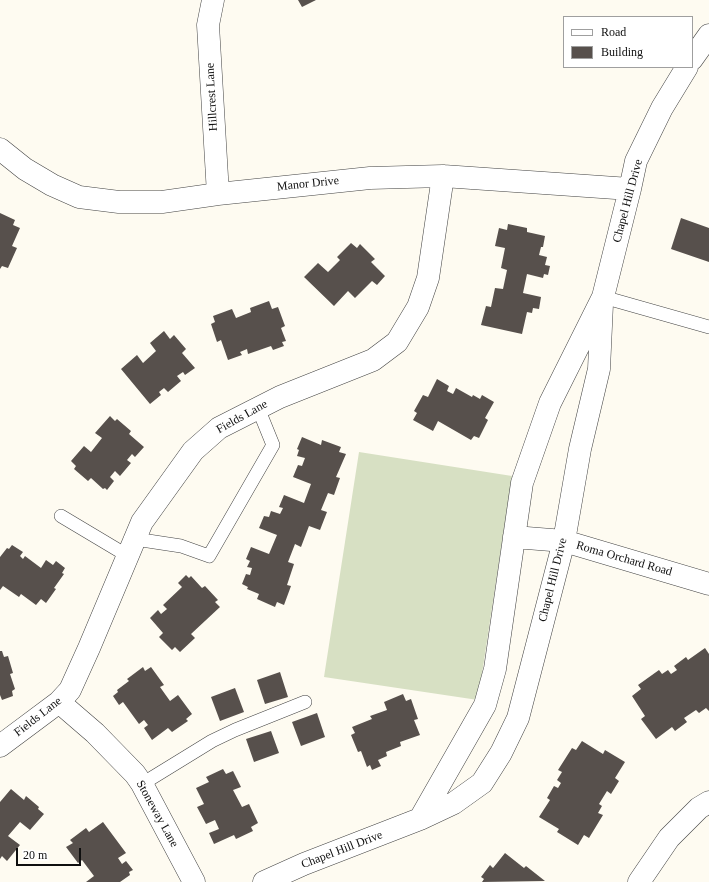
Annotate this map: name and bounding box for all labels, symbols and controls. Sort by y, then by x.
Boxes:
legend [563,16,693,68]
text: Road [601,25,626,39]
text: Building [601,45,643,59]
street label: Hillcrest Lane [203,63,221,131]
street label: Chapel Hill Drive [610,158,646,244]
street label: Manor Drive [276,174,340,194]
street label: Fields Lane [214,397,270,437]
street label: Chapel Hill Drive [536,537,570,623]
street label: Roma Orchard Road [574,538,674,580]
street label: Fields Lane [11,694,65,740]
street label: Stoneway Lane [133,778,181,850]
street label: Chapel Hill Drive [299,828,385,872]
scale bar [18,840,83,866]
text: 20 m [23,848,47,862]

